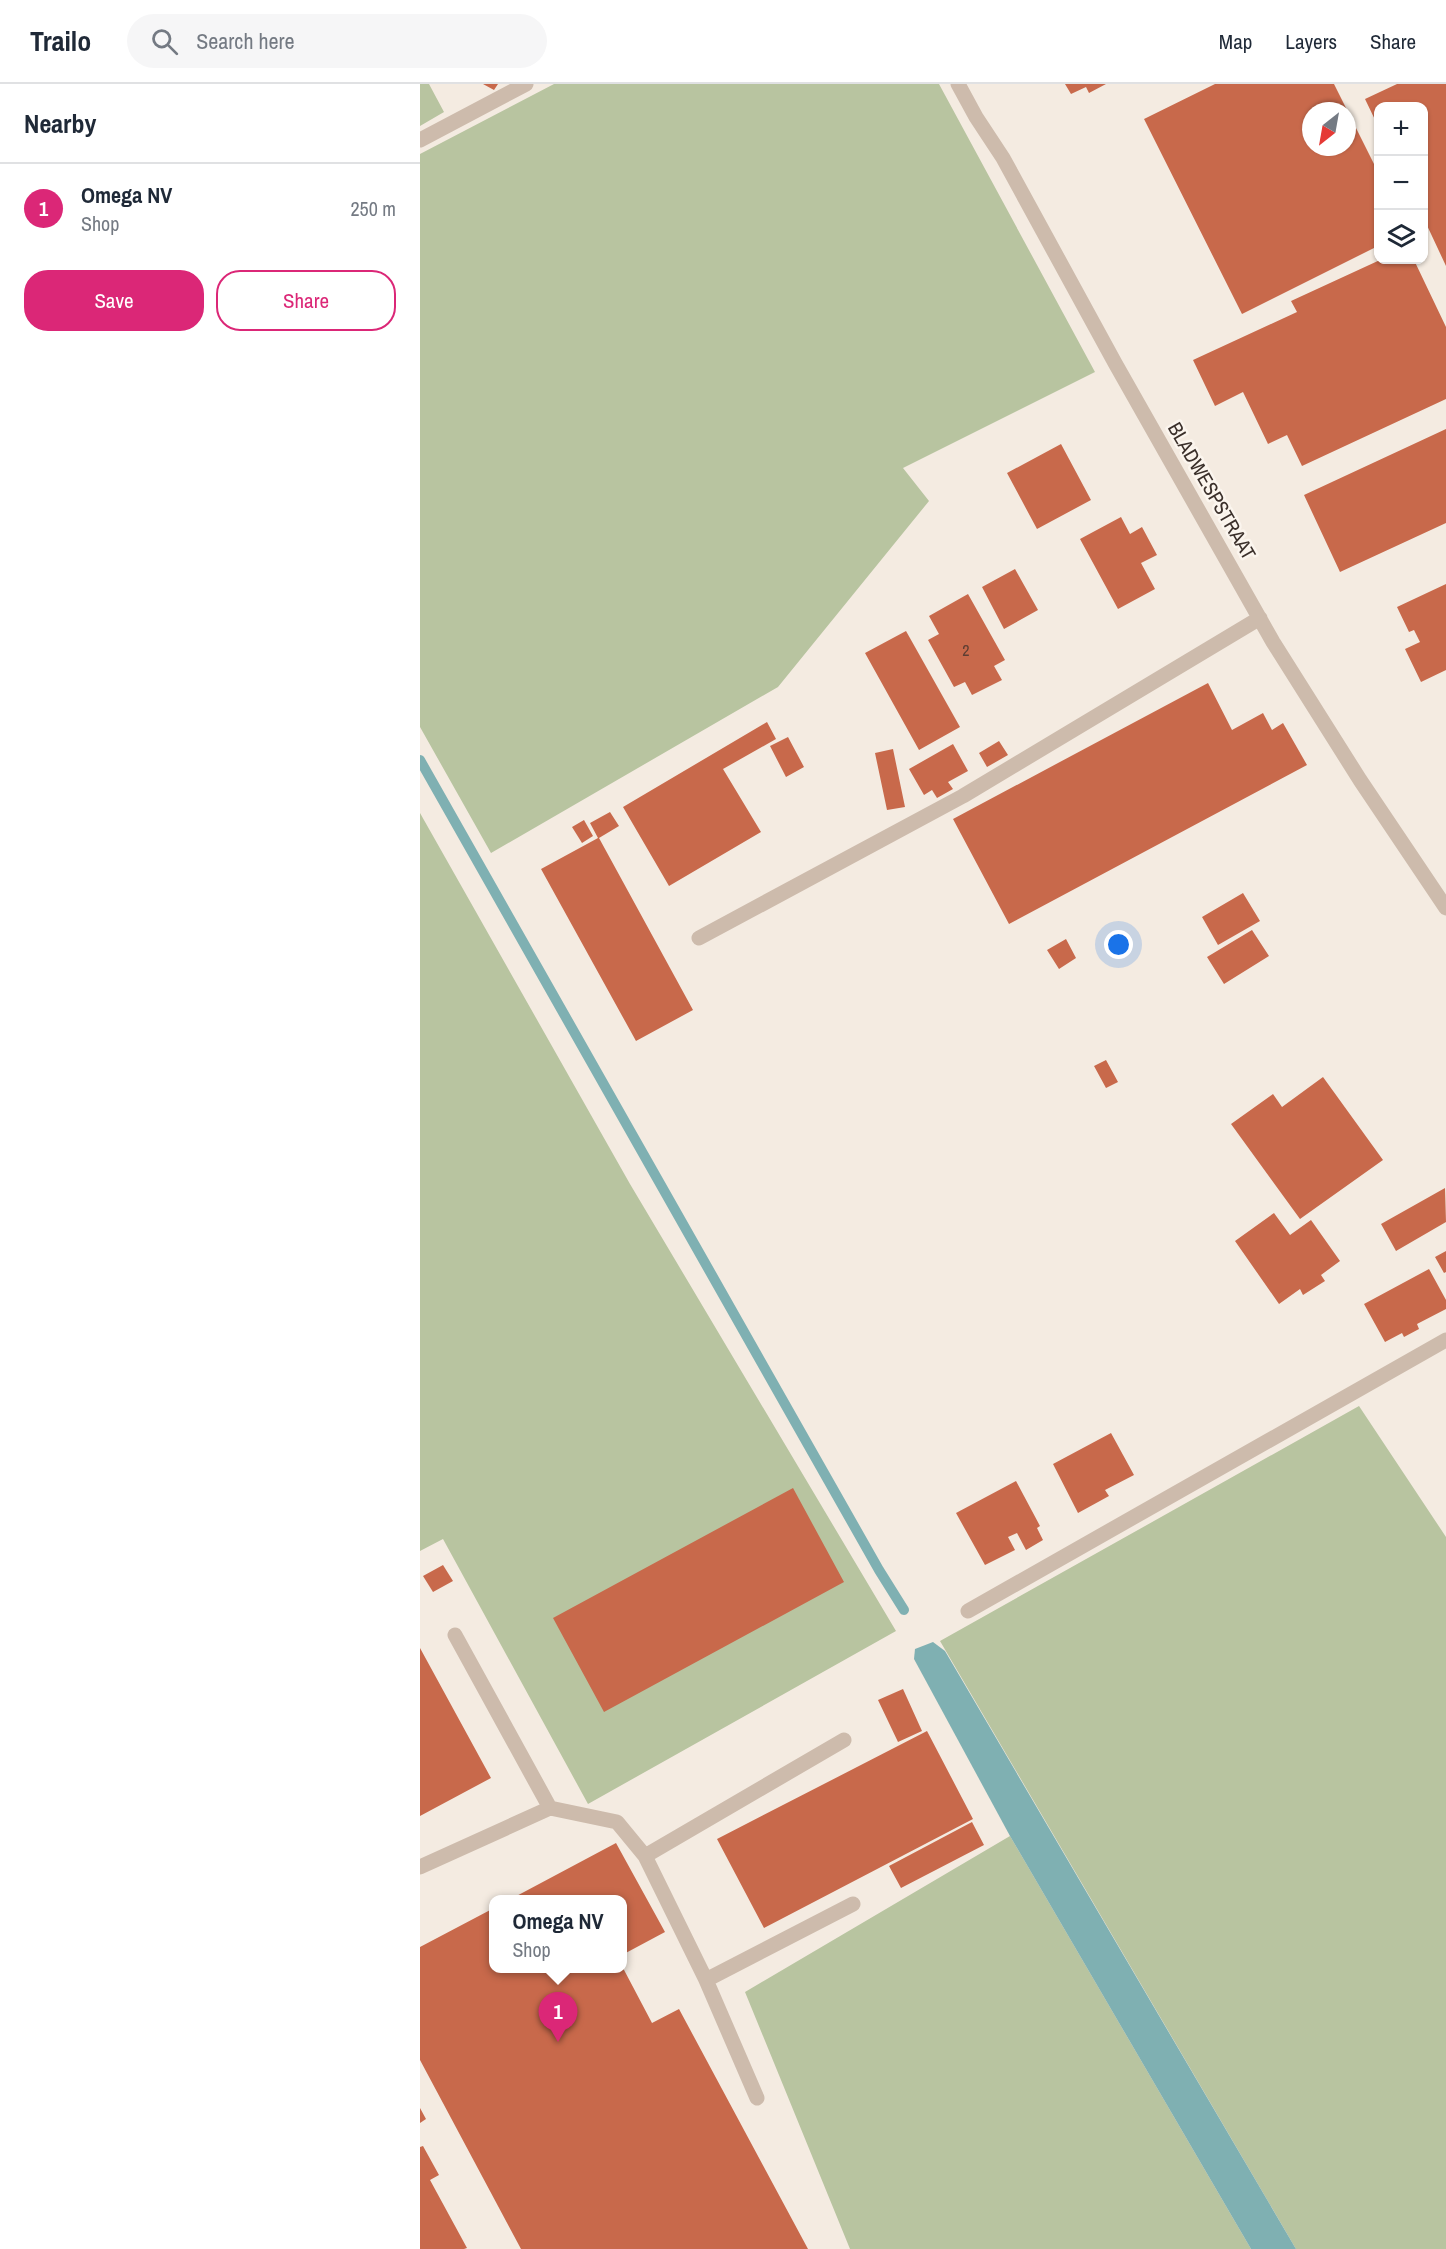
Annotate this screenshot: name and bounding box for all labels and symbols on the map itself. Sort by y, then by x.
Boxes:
north arrow [1302,102,1356,156]
street label: BLADWESPSTRAAT [1162,417,1263,564]
house number: 2 [962,639,970,661]
your location [1104,930,1133,959]
pin: 1 [538,1992,578,2042]

